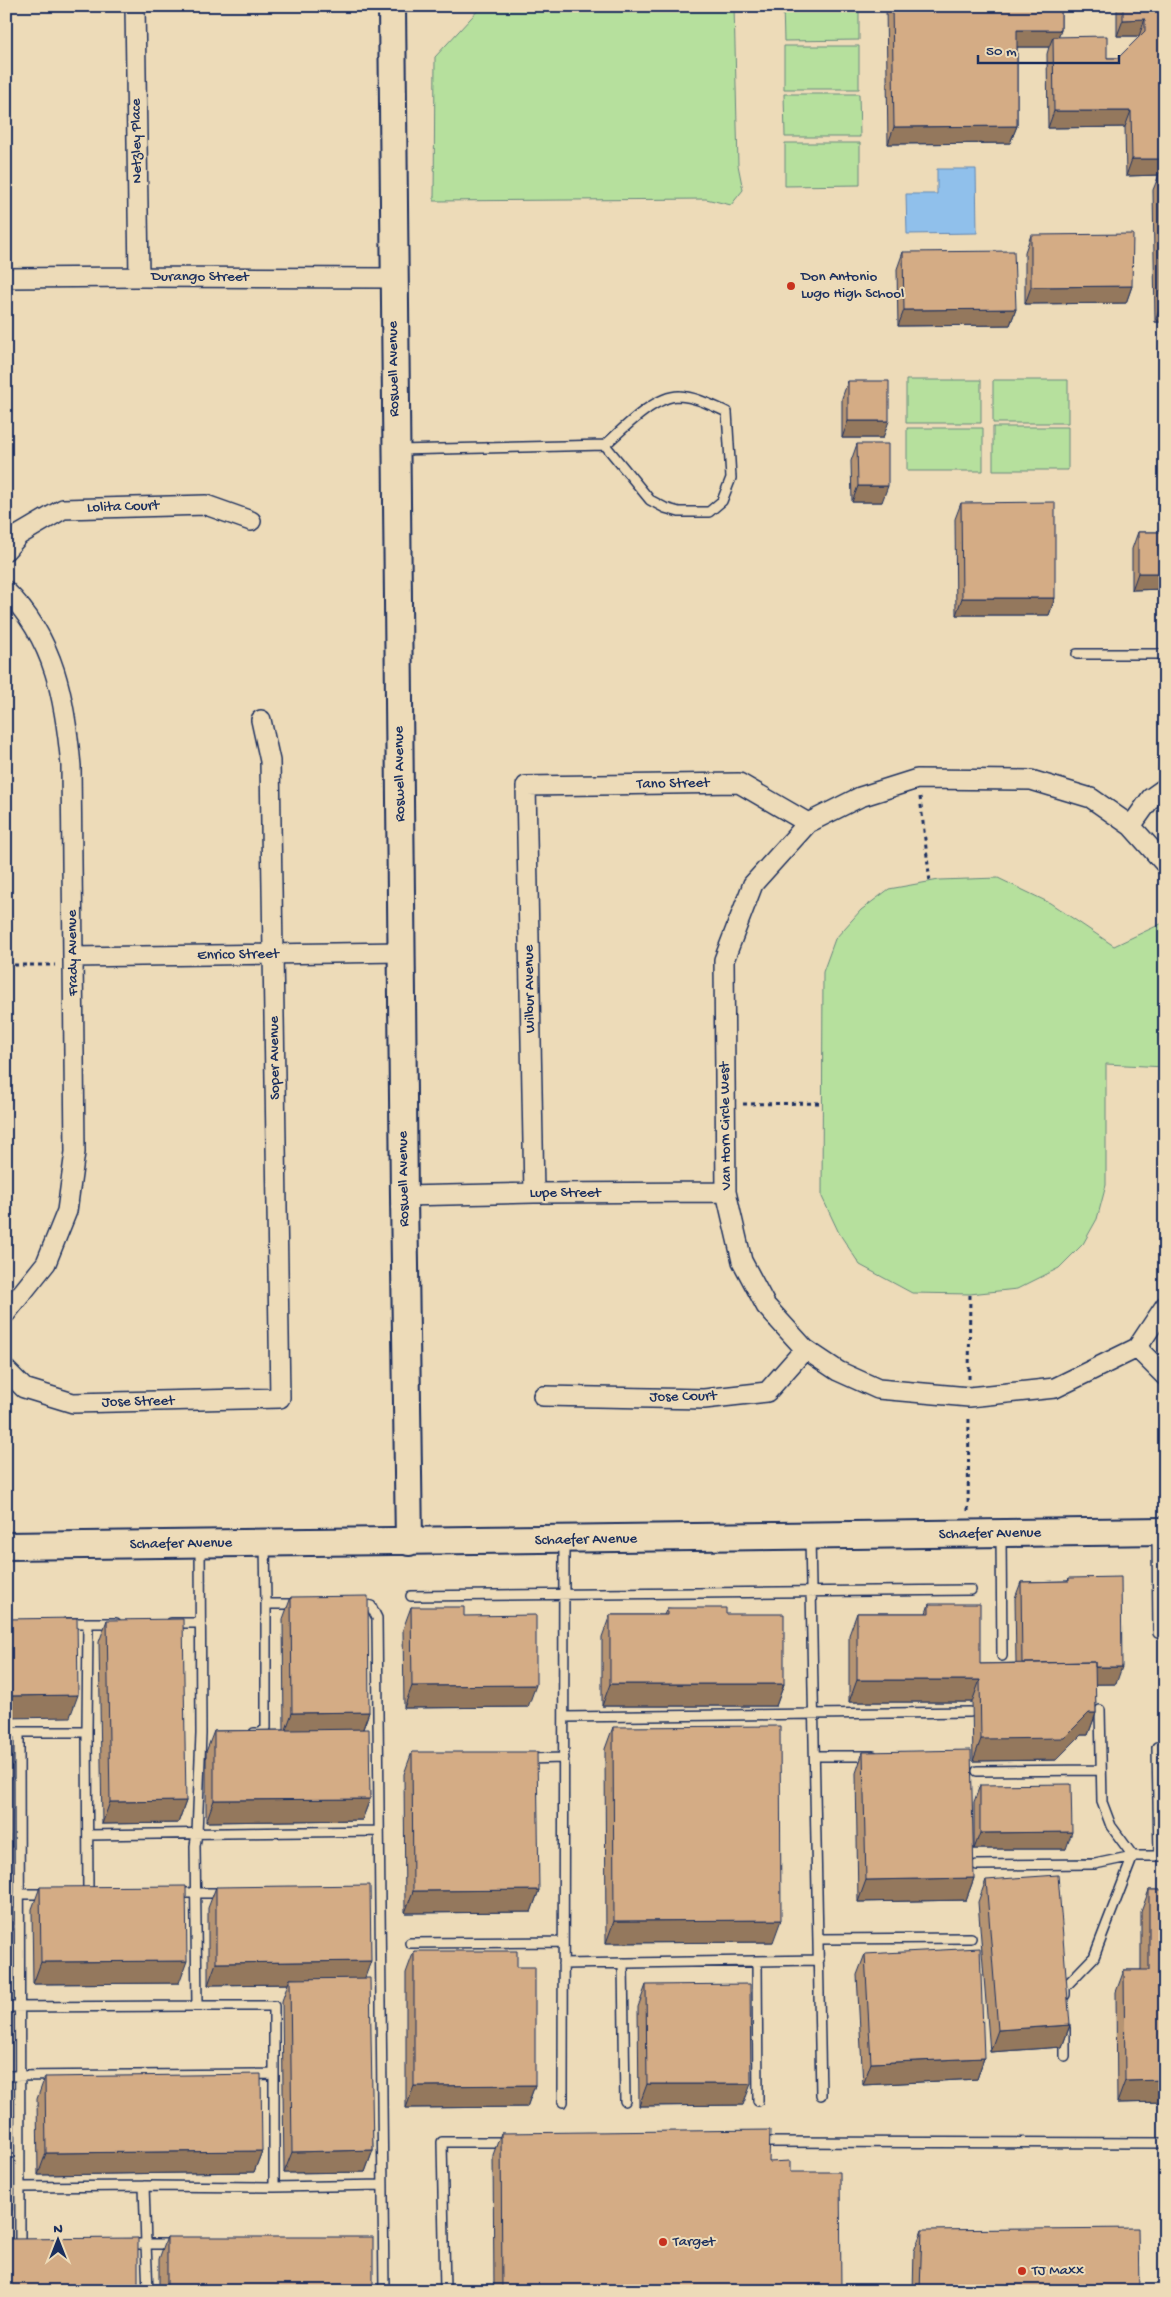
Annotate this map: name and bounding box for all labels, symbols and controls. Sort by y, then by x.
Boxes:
scale bar [978,32,1120,64]
text: 50 m [986,43,1017,61]
street label: Netzley Place [127,98,147,184]
street label: Durango Street [150,268,251,286]
place label: Don Antonio Lugo High School [800,268,904,303]
marker: Don Antonio Lugo High School [785,280,797,292]
street label: Roswell Avenue [384,321,404,417]
street label: Lolita Court [87,497,161,517]
street label: Roswell Avenue [390,726,410,822]
street label: Tano Street [636,774,711,794]
street label: Frady Avenue [63,910,83,997]
street label: Wilbur Avenue [520,944,540,1033]
street label: Enrico Street [197,945,281,965]
street label: Soper Avenue [265,1016,285,1100]
street label: Van Horn Circle West [716,1060,736,1191]
street label: Roswell Avenue [394,1131,414,1227]
street label: Lupe Street [529,1184,602,1202]
street label: Jose Court [649,1387,718,1407]
street label: Jose Street [102,1392,176,1412]
street label: Schaefer Avenue [939,1524,1042,1544]
street label: Schaefer Avenue [535,1530,638,1550]
street label: Schaefer Avenue [130,1534,233,1554]
north arrow [32,2214,82,2264]
text: N [53,2221,63,2238]
place label: Target [672,2233,717,2251]
marker: Target [657,2236,669,2248]
place label: TJ Maxx [1031,2262,1084,2280]
marker: TJ Maxx [1016,2265,1028,2277]

